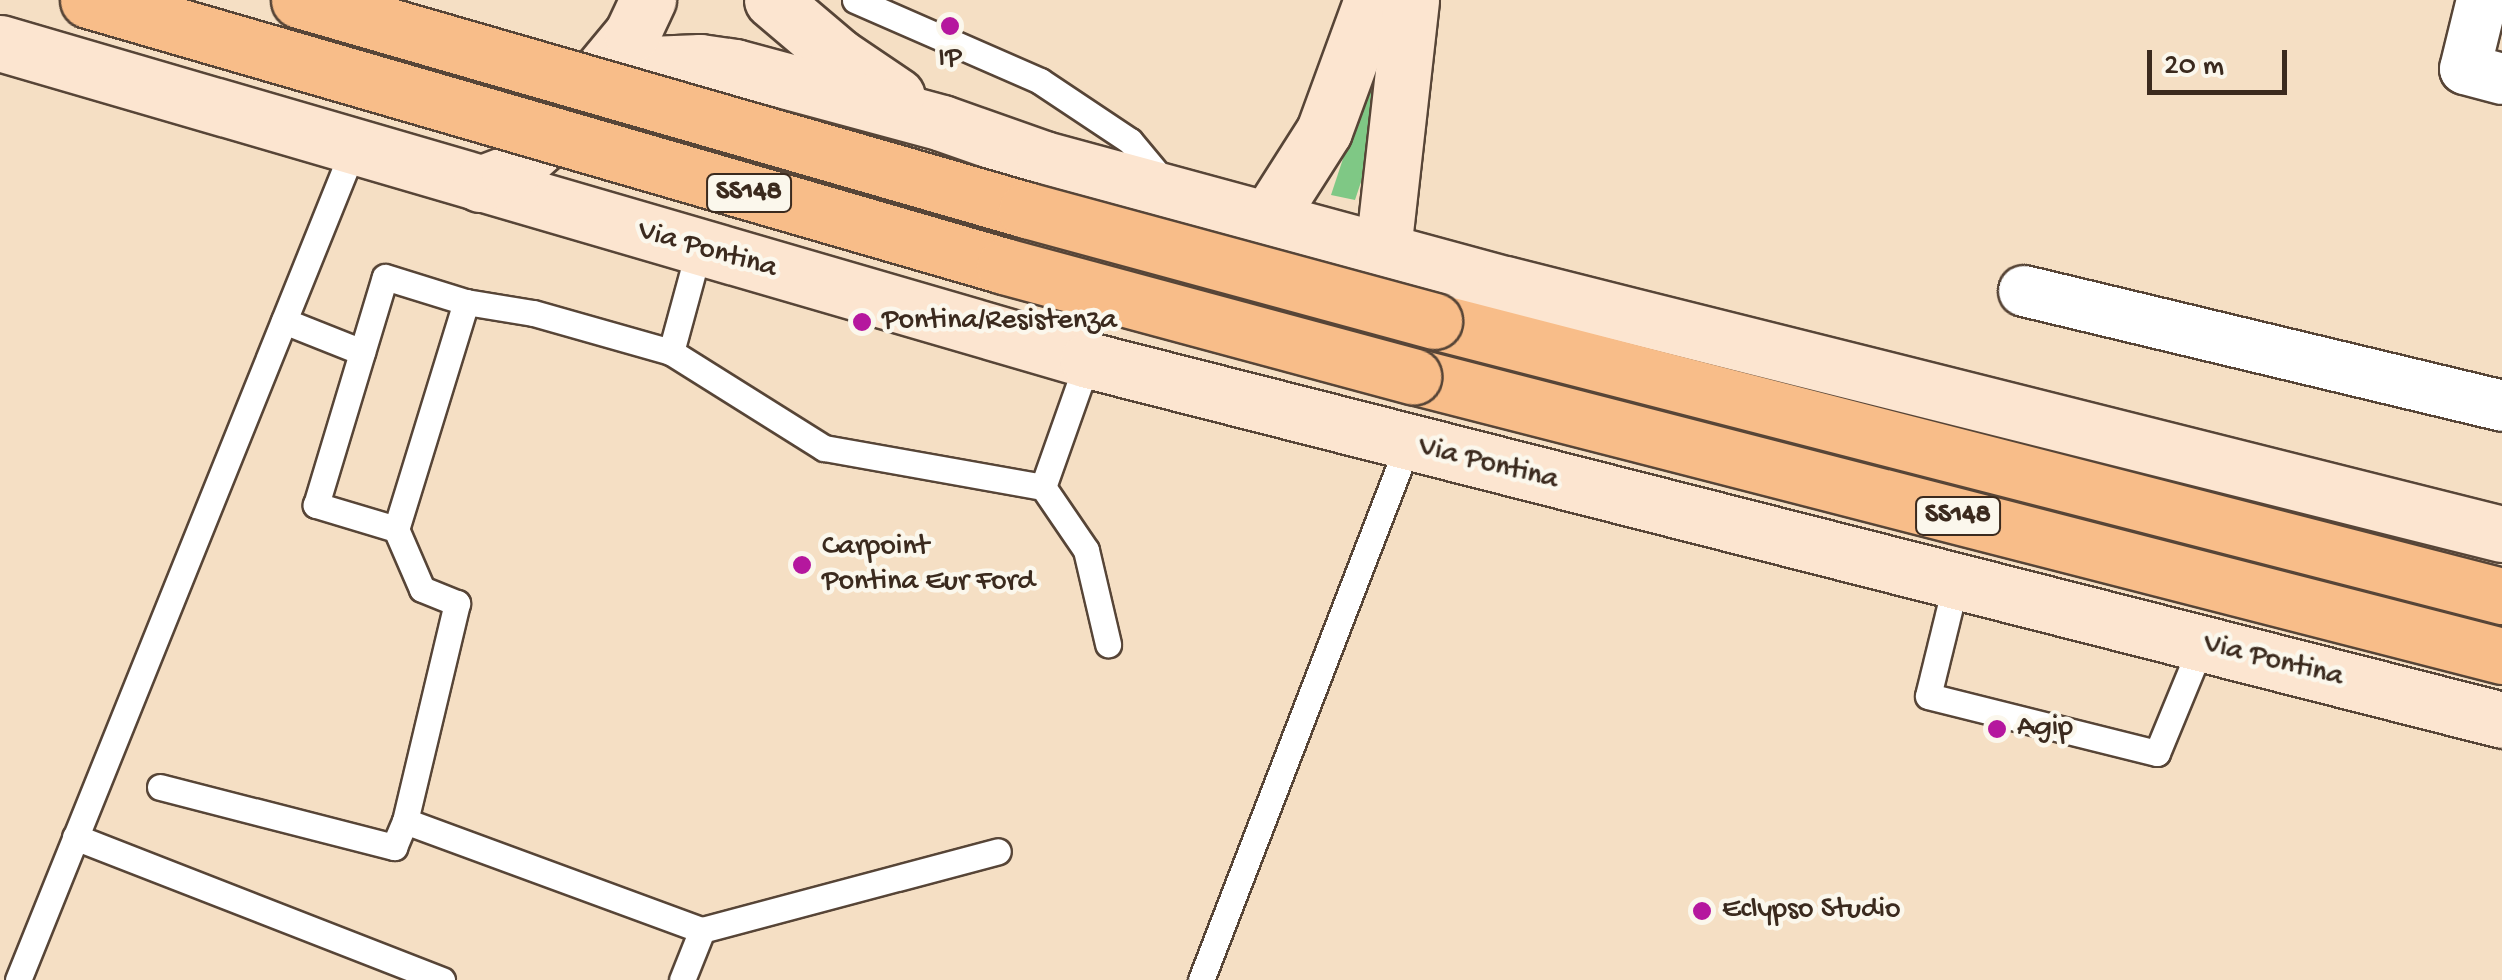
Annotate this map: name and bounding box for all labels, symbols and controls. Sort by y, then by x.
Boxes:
marker: IP [939,15,961,37]
scale bar [2152,30,2292,92]
place label: IP [938,42,962,78]
text: 20 m [2164,50,2224,85]
road number: SS148 [704,170,794,216]
street label: Via Pontina [633,214,781,288]
place label: Pontina/Resistenza [882,304,1117,340]
marker: Pontina/Resistenza [851,311,873,333]
street label: Via Pontina [1414,430,1562,500]
road number: SS148 [1913,493,2003,539]
place label: Carpoint Pontina Eur Ford [822,530,1035,600]
marker: Carpoint Pontina Eur Ford [791,554,813,576]
street label: Via Pontina [2199,627,2347,697]
place label: Agip [2017,711,2073,747]
marker: Agip [1986,718,2008,740]
place label: Eclypso Studio [1722,893,1901,929]
marker: Eclypso Studio [1691,900,1713,922]

